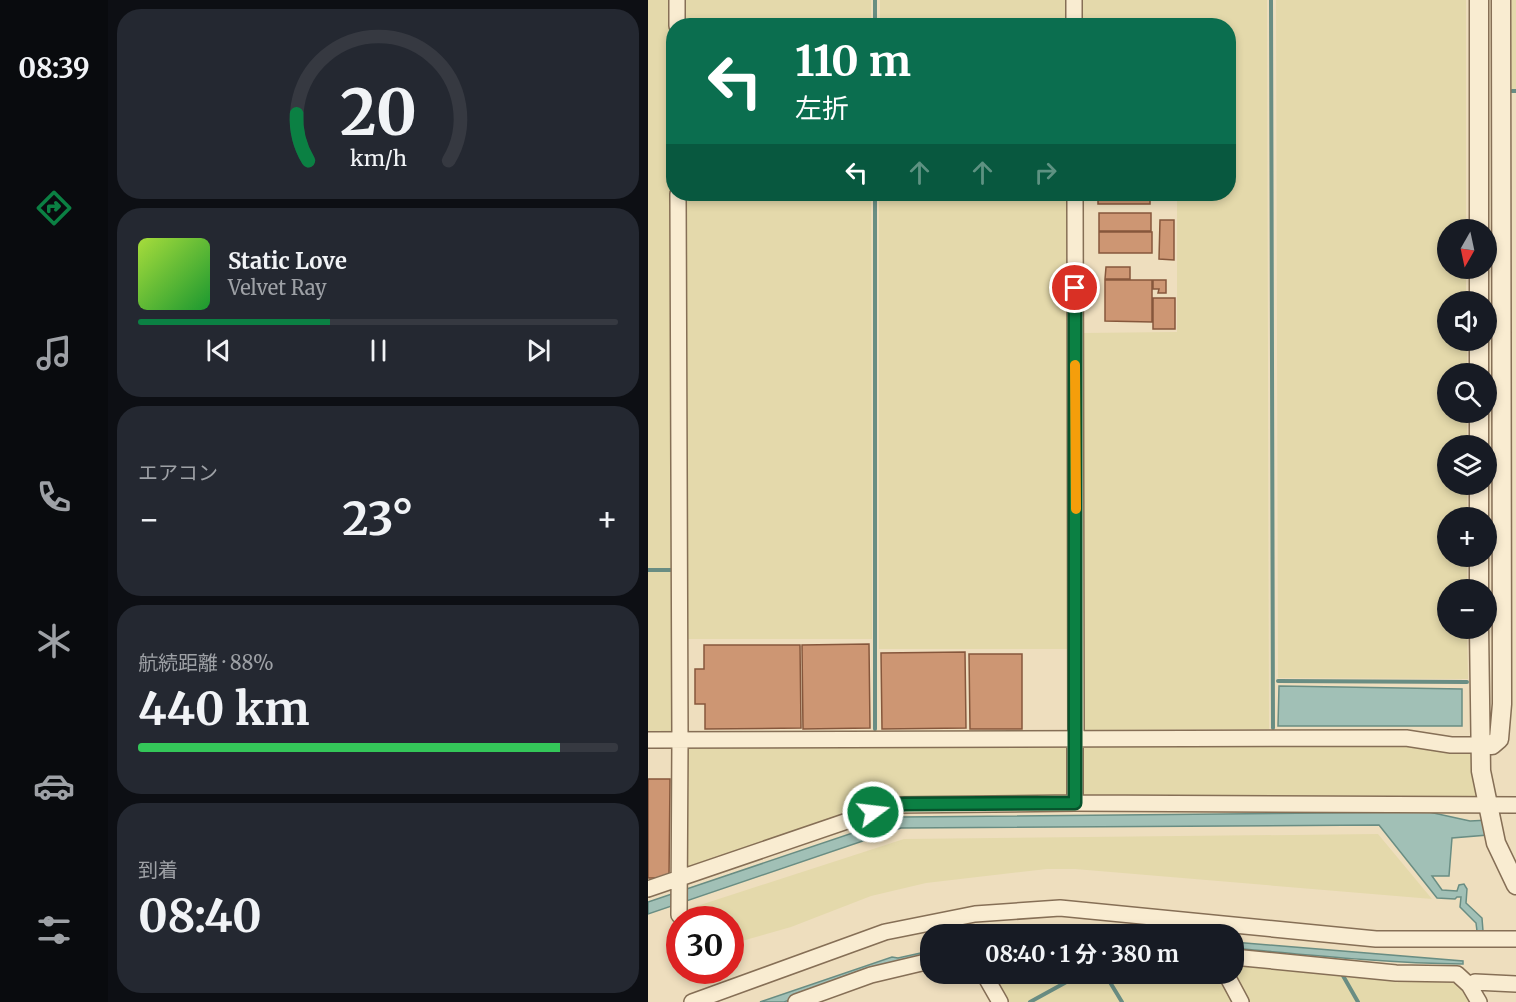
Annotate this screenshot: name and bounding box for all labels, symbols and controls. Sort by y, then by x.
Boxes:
text: 110 m [795,35,911,87]
icon: left [696,42,774,120]
text: 08:39 [18,51,90,85]
text: 20 [339,74,417,152]
text: 左折 [795,91,849,125]
text: km/h [350,145,406,172]
icon: left [840,156,873,189]
icon: ahead [903,156,936,189]
icon: ahead [966,156,999,189]
icon: right [1029,156,1062,189]
icon: directions [33,187,75,229]
north arrow [1437,219,1497,279]
map controls [1437,219,1497,639]
text: Static Love [228,247,347,275]
pin [1049,262,1100,313]
icon: arrive [1058,271,1091,304]
text: Velvet Ray [228,275,327,300]
button: sound [1437,291,1497,351]
icon: music [33,332,75,374]
icon: previous [202,334,235,367]
icon: pause [362,334,395,367]
icon: next [522,334,555,367]
button: search [1437,363,1497,423]
button: layers [1437,435,1497,495]
text: エアコン [138,460,218,485]
icon: phone [33,476,75,518]
text: 23° [342,491,414,547]
text: − [138,499,160,540]
text: + [596,499,618,540]
button: + [1437,507,1497,567]
button: − [1437,579,1497,639]
icon: climate [33,620,75,662]
text: 航続距離 · 88% [138,650,274,675]
text: 440 km [138,681,310,737]
icon: car [33,765,75,807]
position arrow [841,780,905,844]
text: 到着 [138,857,178,882]
text: 08:40 [138,888,262,944]
speed limit sign: 30 [666,906,744,984]
icon: filters [33,909,75,951]
text: 08:40 · 1 分 · 380 m [985,940,1179,968]

